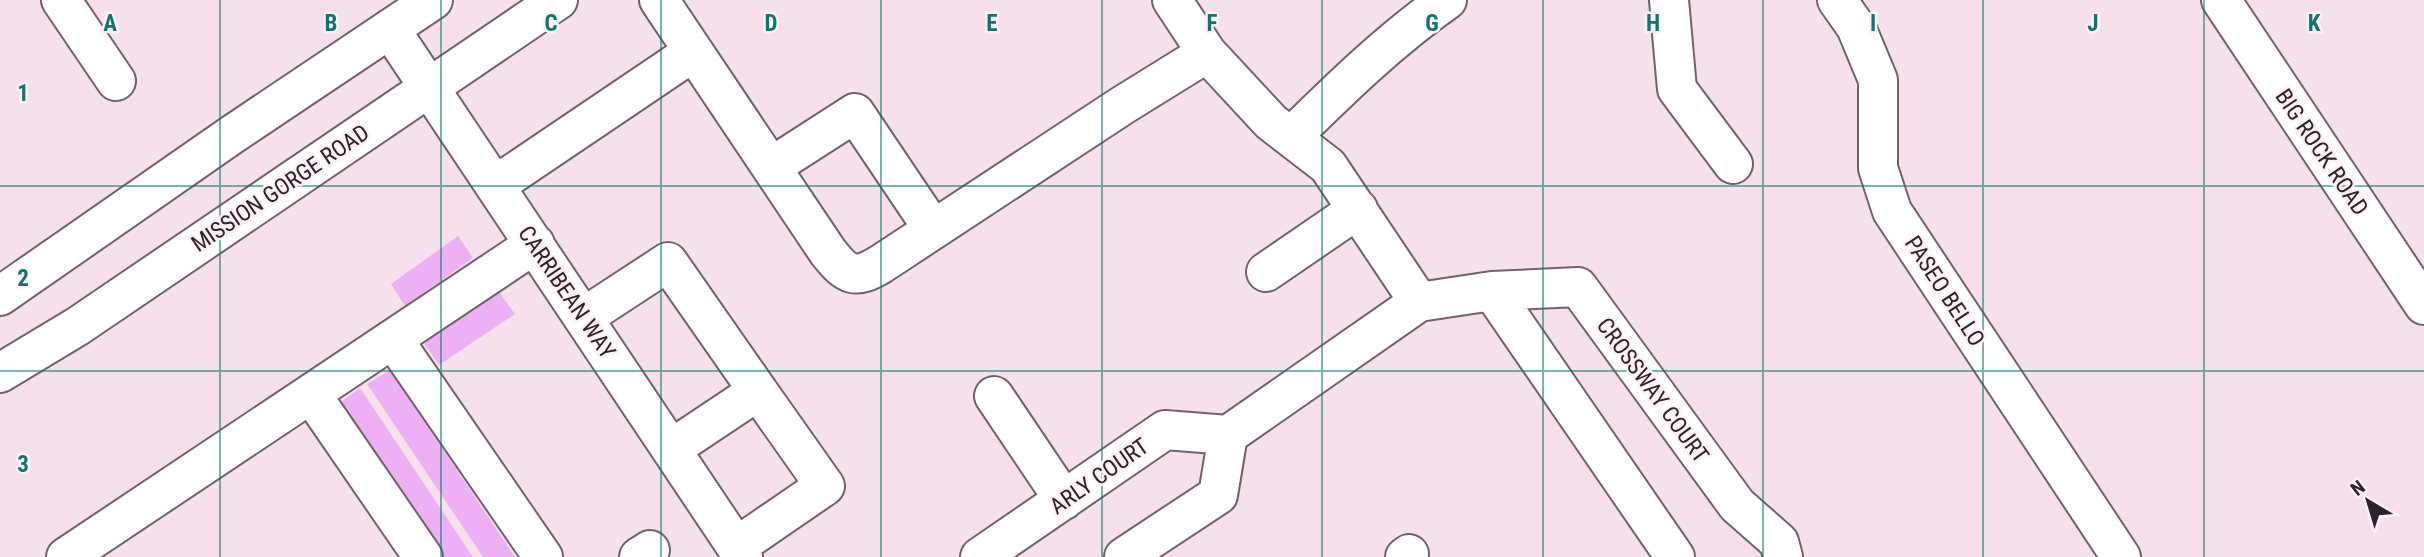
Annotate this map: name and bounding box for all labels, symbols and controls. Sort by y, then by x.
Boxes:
text: A [103,10,117,37]
text: B [325,10,337,37]
text: C [544,10,558,37]
text: D [765,10,778,37]
text: E [986,10,998,37]
text: F [1207,10,1218,37]
text: G [1425,10,1439,37]
text: H [1646,10,1660,37]
text: I [1870,10,1876,37]
text: J [2087,10,2099,37]
text: K [2308,10,2321,37]
text: 1 [17,80,29,107]
street label: BIG ROCK ROAD [2269,84,2374,220]
street label: MISSION GORGE ROAD [186,119,374,258]
street label: CARRIBEAN WAY [512,221,621,364]
street label: PASEO BELLO [1899,231,1990,351]
text: 2 [17,265,29,292]
street label: CROSSWAY COURT [1591,313,1714,468]
street label: ARLY COURT [1045,433,1154,520]
text: 3 [17,451,29,478]
north arrow [2333,466,2403,536]
text: N [2346,475,2370,501]

